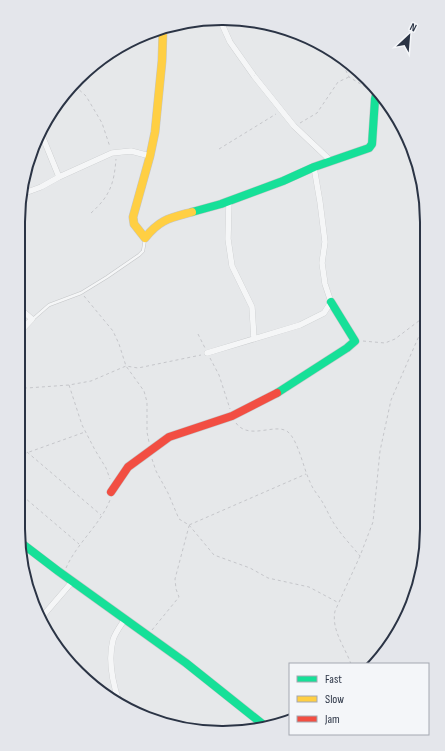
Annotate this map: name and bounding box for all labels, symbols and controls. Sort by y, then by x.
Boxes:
north arrow [389,16,429,56]
text: N [408,20,419,35]
legend [289,663,429,735]
text: Fast [325,672,342,687]
text: Slow [325,692,344,707]
text: Jam [324,712,340,727]

